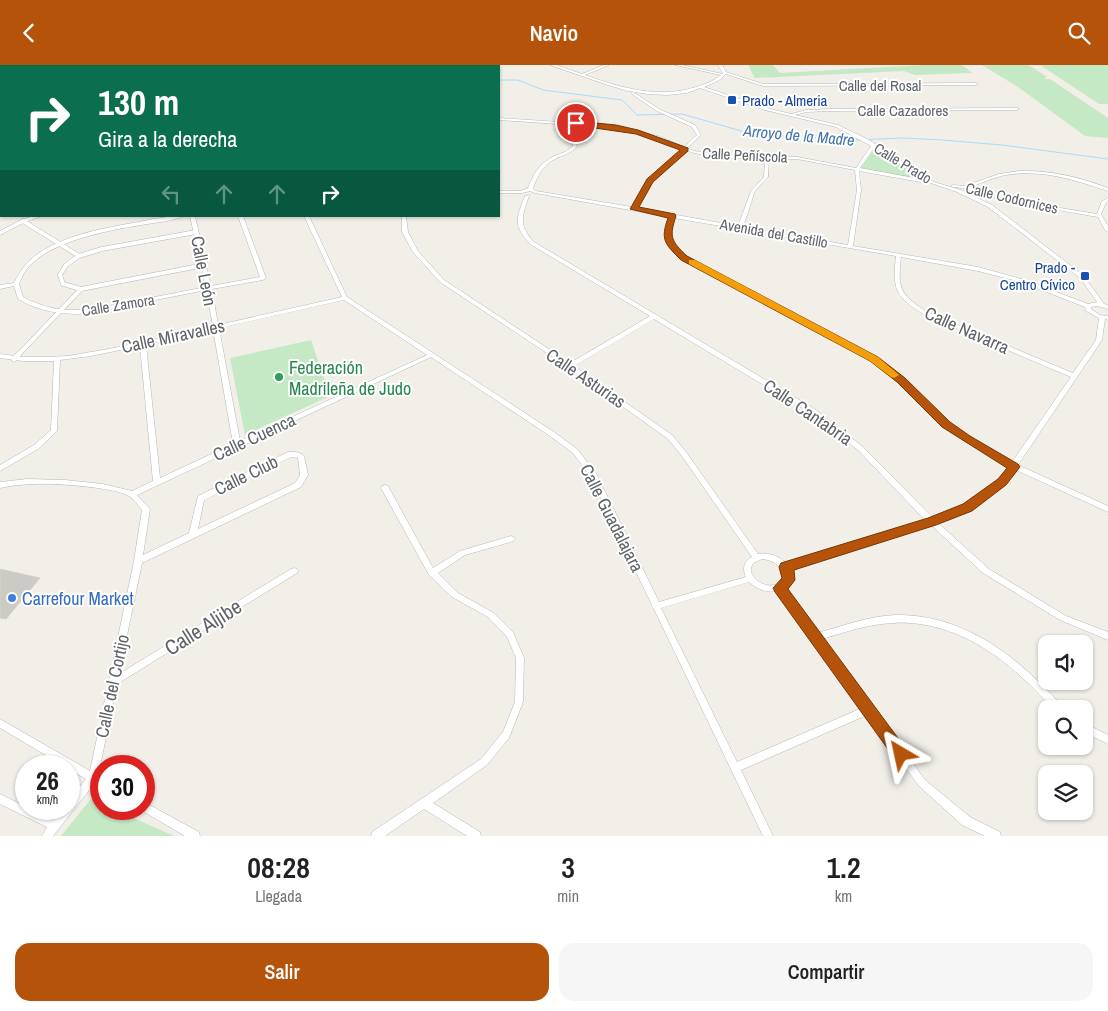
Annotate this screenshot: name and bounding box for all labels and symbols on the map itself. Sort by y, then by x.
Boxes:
street label: Calle del Rosal [839,75,921,96]
place label: Prado - Almeria [742,90,828,111]
marker: Prado - Almeria [726,94,738,106]
street label: Calle Cazadores [858,100,948,121]
pin [555,102,597,144]
water label: Arroyo de la Madre [741,119,856,151]
street label: Calle Prado [870,137,936,189]
street label: Calle Peñíscola [702,142,788,168]
street label: Calle Codornices [964,177,1060,219]
street label: Avenida del Castillo [717,213,830,253]
street label: Calle León [185,234,223,308]
place label: Prado - Centro Cívico [1000,257,1075,295]
marker: Prado - Centro Cívico [1079,270,1091,282]
street label: Calle Zamora [80,289,156,321]
street label: Calle Navarra [921,300,1013,360]
street label: Calle Miravalles [119,313,227,359]
street label: Calle Asturias [541,342,631,414]
place label: Federación Madrileña de Judo [289,355,411,401]
marker: Federación Madrileña de Judo [273,371,285,383]
street label: Calle Cantabria [759,373,857,451]
street label: Calle Cuenca [209,407,299,467]
street label: Calle Club [210,449,282,501]
street label: Calle Guadalajara [574,460,650,576]
place label: Carrefour Market [22,586,134,611]
marker: Carrefour Market [6,592,18,604]
street label: Calle Aljibe [159,592,247,662]
street label: Calle del Cortijo [89,632,135,740]
position arrow [874,727,926,779]
speed limit sign: 30 [90,755,155,820]

